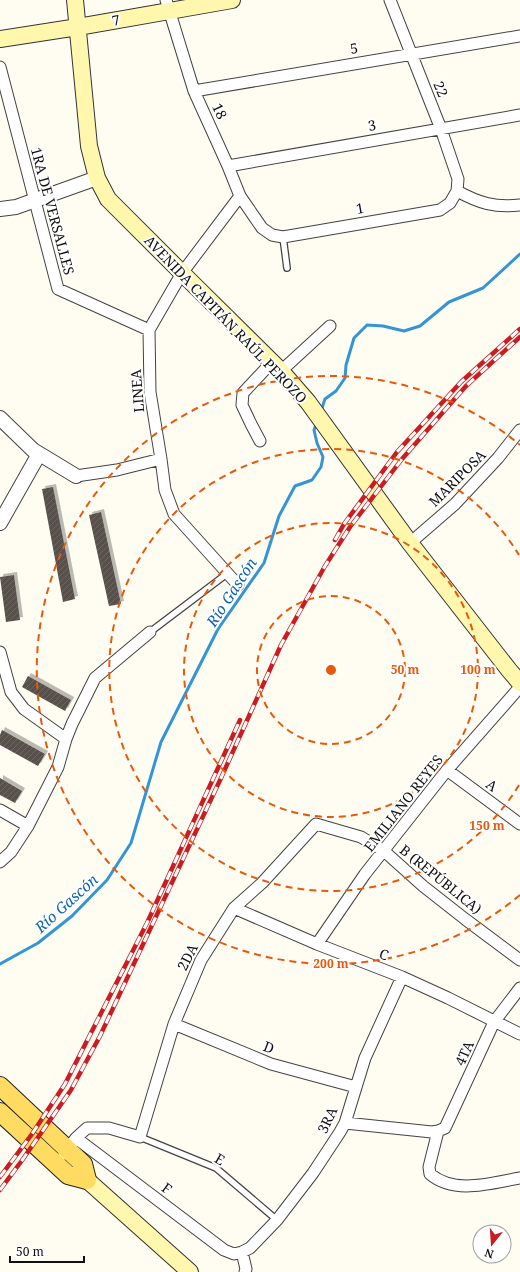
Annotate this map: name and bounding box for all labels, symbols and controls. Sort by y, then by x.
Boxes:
street label: 7 [110,10,122,30]
street label: 5 [348,38,360,58]
street label: 22 [429,78,453,100]
street label: 18 [208,100,232,122]
street label: 3 [366,115,378,135]
street label: 1RA DE VERSALLES [27,145,79,277]
street label: 1 [354,198,366,218]
street label: AVENIDA CAPITÁN RAÚL PEROZO [141,231,311,407]
street label: LINEA [126,369,148,413]
street label: MARIPOSA [424,445,490,511]
water label: Río Gascón [201,554,261,631]
text: 50 m [391,661,419,678]
text: 100 m [460,661,496,678]
centre of rings [324,663,338,677]
street label: EMILIANO REYES [359,751,447,855]
street label: A [482,774,502,796]
text: 150 m [469,817,505,834]
street label: B (REPÚBLICA) [396,840,486,918]
water label: Río Gascón [29,869,102,937]
street label: 2DA [172,940,202,974]
street label: C [376,944,392,965]
text: 200 m [313,955,349,972]
street label: D [261,1036,277,1058]
street label: 4TA [450,1037,478,1068]
street label: 3RA [313,1104,341,1136]
street label: E [211,1149,229,1170]
street label: F [158,1178,176,1198]
north arrow [472,1224,512,1264]
scale bar [10,1238,84,1264]
text: 50 m [16,1243,44,1260]
text: N [482,1246,495,1262]

